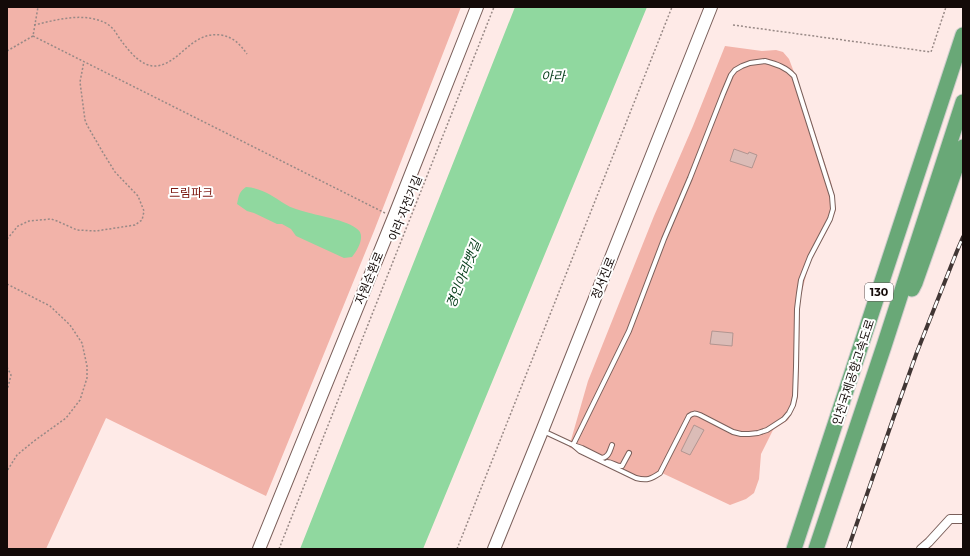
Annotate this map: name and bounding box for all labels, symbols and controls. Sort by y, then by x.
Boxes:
water label: 아라 [541,68,567,84]
street label: 아라 자전거길 [385,173,425,243]
park label: 드림파크 [169,185,213,200]
water label: 경인아라뱃길 [442,237,484,310]
street label: 자원순환로 [352,250,386,306]
street label: 정서진로 [588,255,618,301]
road number: 130 [865,283,893,301]
street label: 인천국제공항고속도로 [829,317,877,427]

